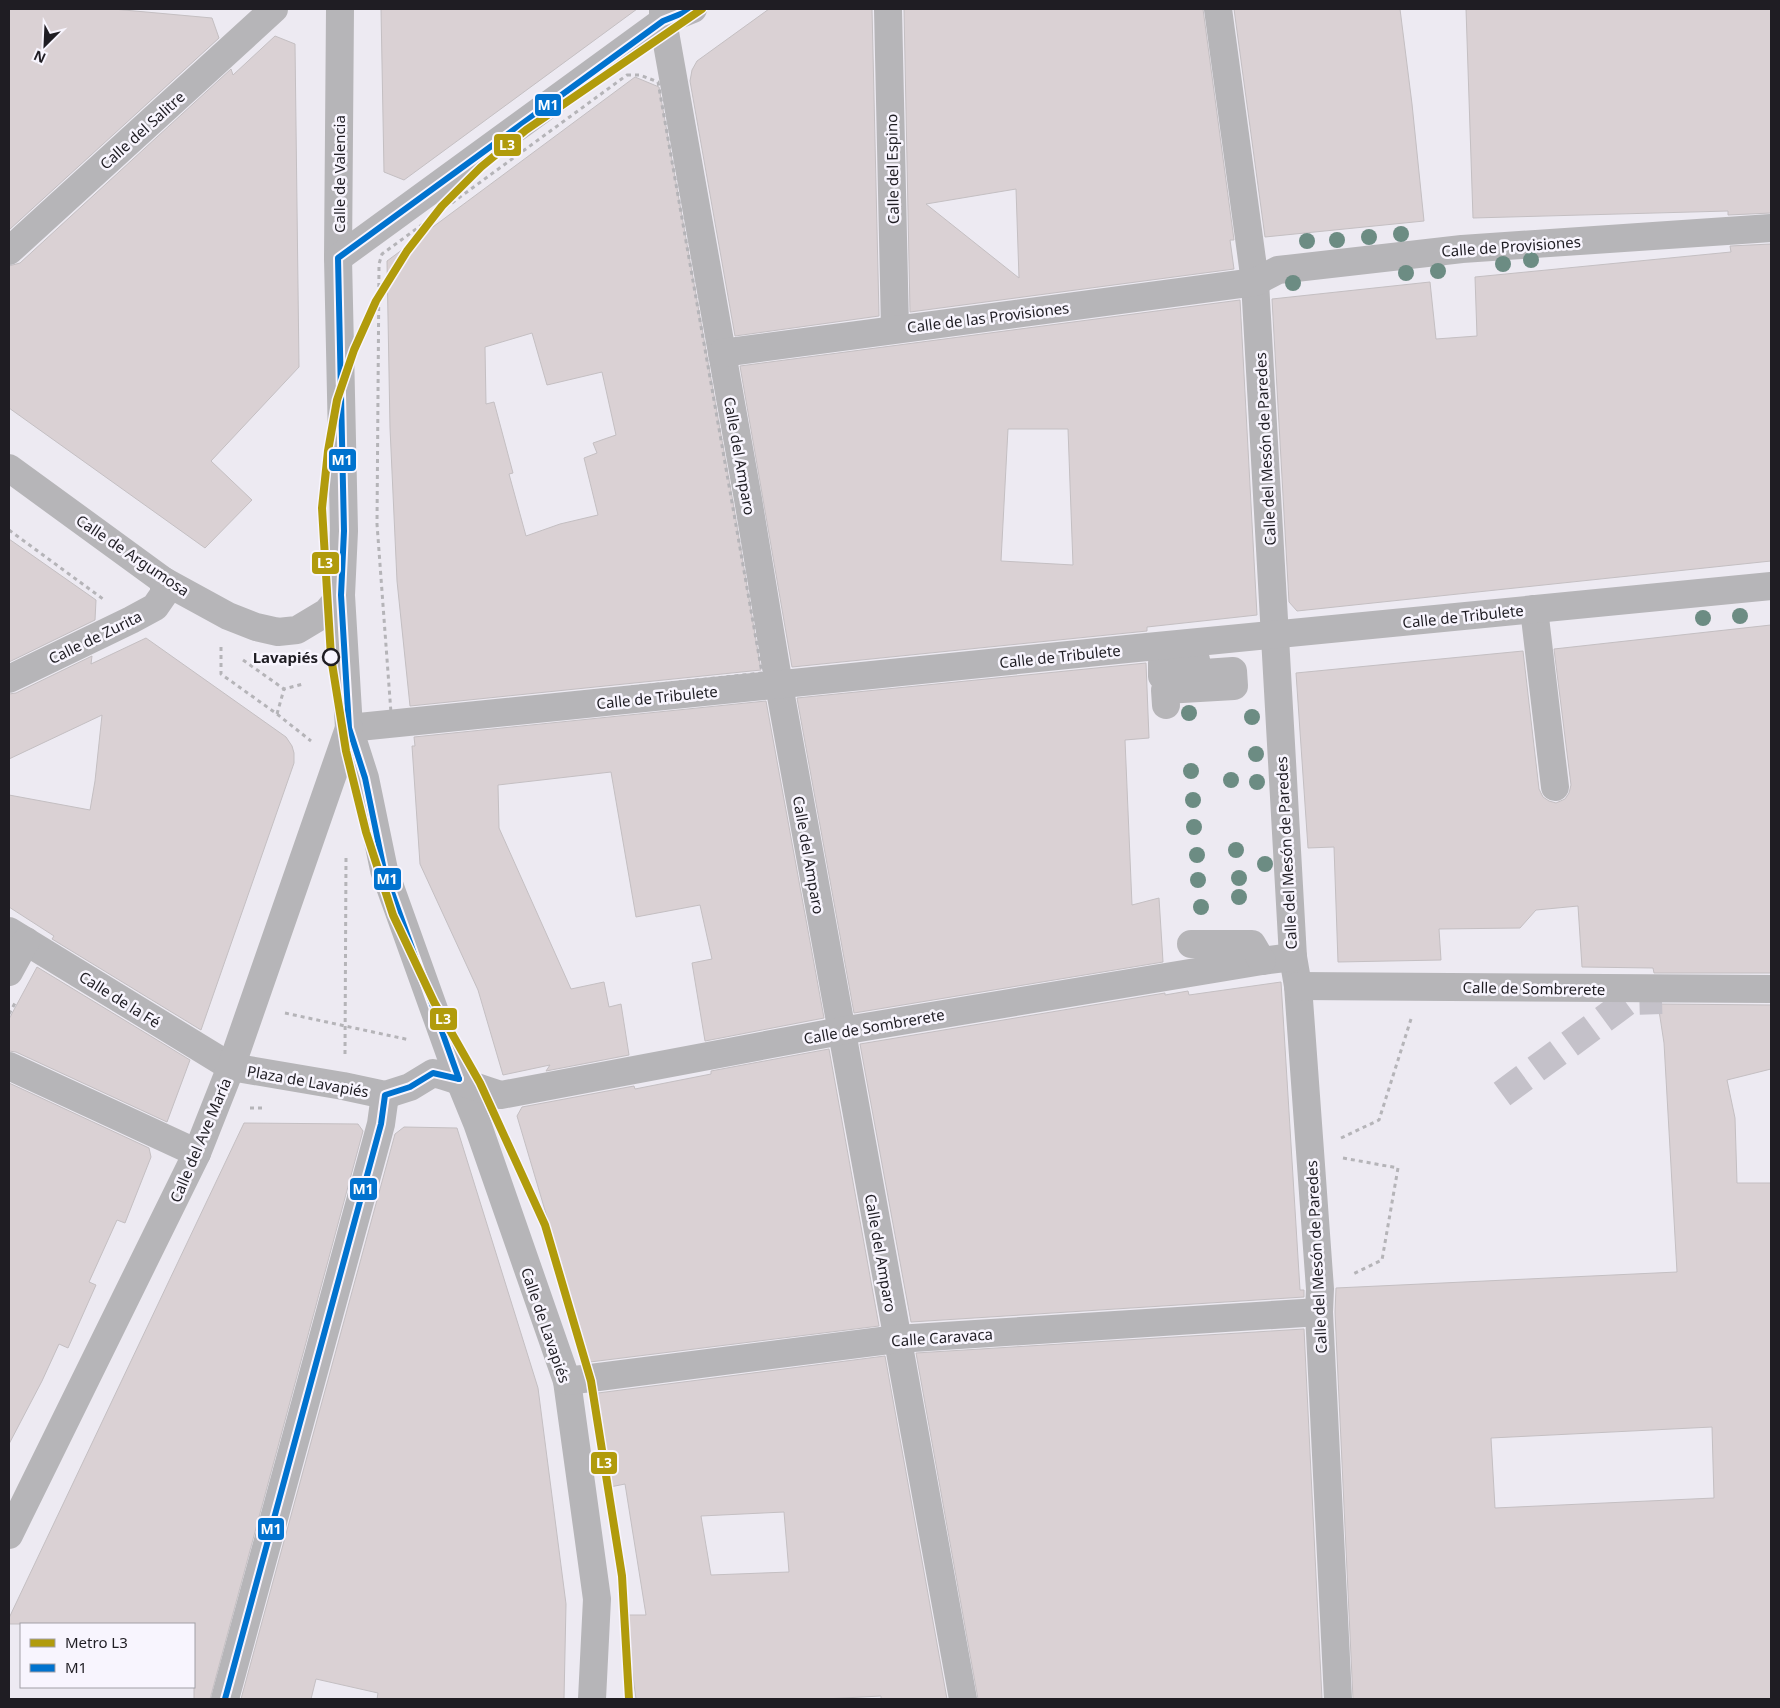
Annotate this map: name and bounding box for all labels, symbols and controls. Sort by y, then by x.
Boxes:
north arrow [20,20,70,70]
text: N [30,46,49,68]
street label: Calle del Salitre [95,87,189,173]
line badge: M1 [534,93,562,117]
text: M1 [537,95,559,114]
street label: Calle del Espino [881,114,903,224]
street label: Calle de Valencia [329,115,349,233]
line badge: L3 [493,133,522,157]
text: L3 [499,135,515,154]
street label: Calle de Provisiones [1441,231,1581,261]
street label: Calle de las Provisiones [906,297,1070,337]
street label: Calle del Mesón de Paredes [1250,352,1280,546]
street label: Calle del Amparo [720,395,760,517]
line badge: M1 [328,448,357,472]
text: M1 [331,450,353,469]
street label: Calle de Argumosa [73,510,193,600]
line badge: L3 [311,551,340,575]
text: L3 [317,553,333,572]
street label: Calle de Tribulete [1401,600,1525,632]
street label: Calle de Zurita [45,606,145,668]
street label: Calle de Tribulete [998,640,1122,672]
place label: Lavapiés [253,647,318,667]
marker: Lavapiés [322,648,340,666]
street label: Calle de Tribulete [595,681,719,713]
street label: Calle del Mesón de Paredes [1271,756,1301,950]
street label: Calle del Amparo [789,794,829,916]
line badge: M1 [373,867,402,891]
text: M1 [376,869,398,888]
street label: Calle de la Fé [76,966,164,1032]
street label: Calle de Sombrerete [1462,977,1606,999]
street label: Calle de Sombrerete [802,1004,946,1048]
line badge: L3 [429,1007,458,1031]
text: L3 [435,1009,451,1028]
street label: Plaza de Lavapiés [246,1060,370,1102]
street label: Calle del Ave María [165,1075,235,1205]
street label: Calle del Mesón de Paredes [1301,1160,1331,1354]
line badge: M1 [349,1177,378,1201]
text: M1 [352,1179,374,1198]
street label: Calle del Amparo [861,1192,901,1314]
street label: Calle de Lavapiés [517,1265,575,1385]
street label: Calle Caravaca [890,1323,994,1351]
line badge: L3 [590,1451,618,1475]
text: L3 [596,1453,612,1472]
line badge: M1 [257,1517,285,1541]
text: M1 [260,1519,282,1538]
legend [20,1623,195,1688]
text: Metro L3 [65,1632,128,1652]
text: M1 [65,1657,87,1677]

